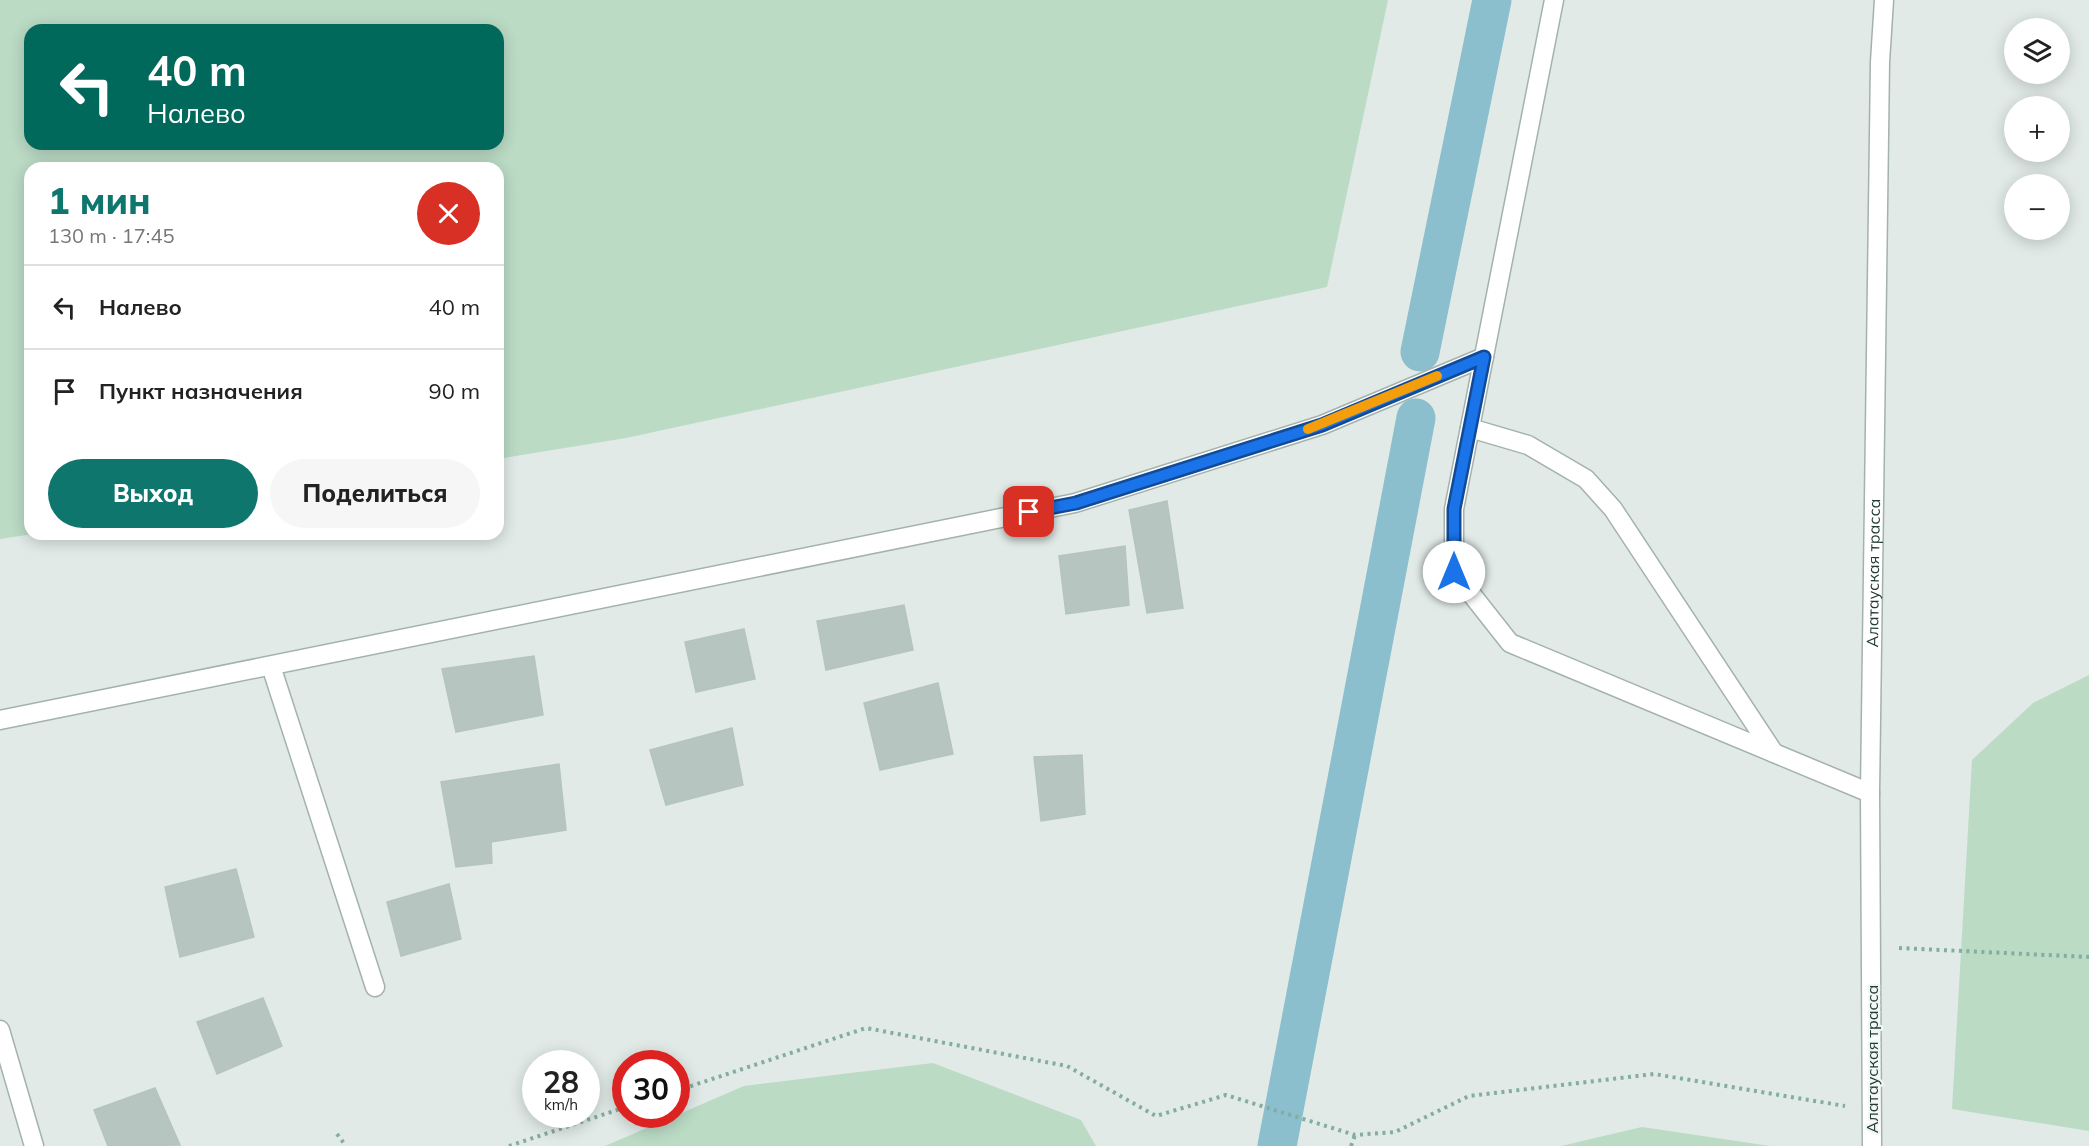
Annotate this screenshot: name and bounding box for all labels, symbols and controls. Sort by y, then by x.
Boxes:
map controls [2004,18,2070,240]
button: layers [2004,18,2070,84]
text: 40 m [147,44,247,97]
icon: left [48,48,126,126]
text: Налево [147,96,246,130]
button: + [2004,96,2070,162]
button: − [2004,174,2070,240]
text: 1 мин [48,178,151,223]
button: close [417,182,480,245]
text: 130 m · 17:45 [48,223,174,248]
icon: left [48,291,81,324]
text: Налево [99,293,182,321]
text: 40 m [429,293,480,321]
icon: arrive [48,375,81,408]
text: Пункт назначения [99,377,303,405]
text: 90 m [429,377,480,405]
button: Выход [48,459,258,528]
button: Поделиться [270,459,480,528]
pin [1003,486,1054,537]
icon: arrive [1012,495,1045,528]
street label: Алатауская трасса [1862,499,1884,648]
position arrow [1422,540,1486,604]
street label: Алатауская трасса [1862,985,1882,1133]
speed limit sign: 30 [612,1050,690,1128]
text: 28 [543,1063,579,1101]
text: km/h [544,1095,578,1114]

